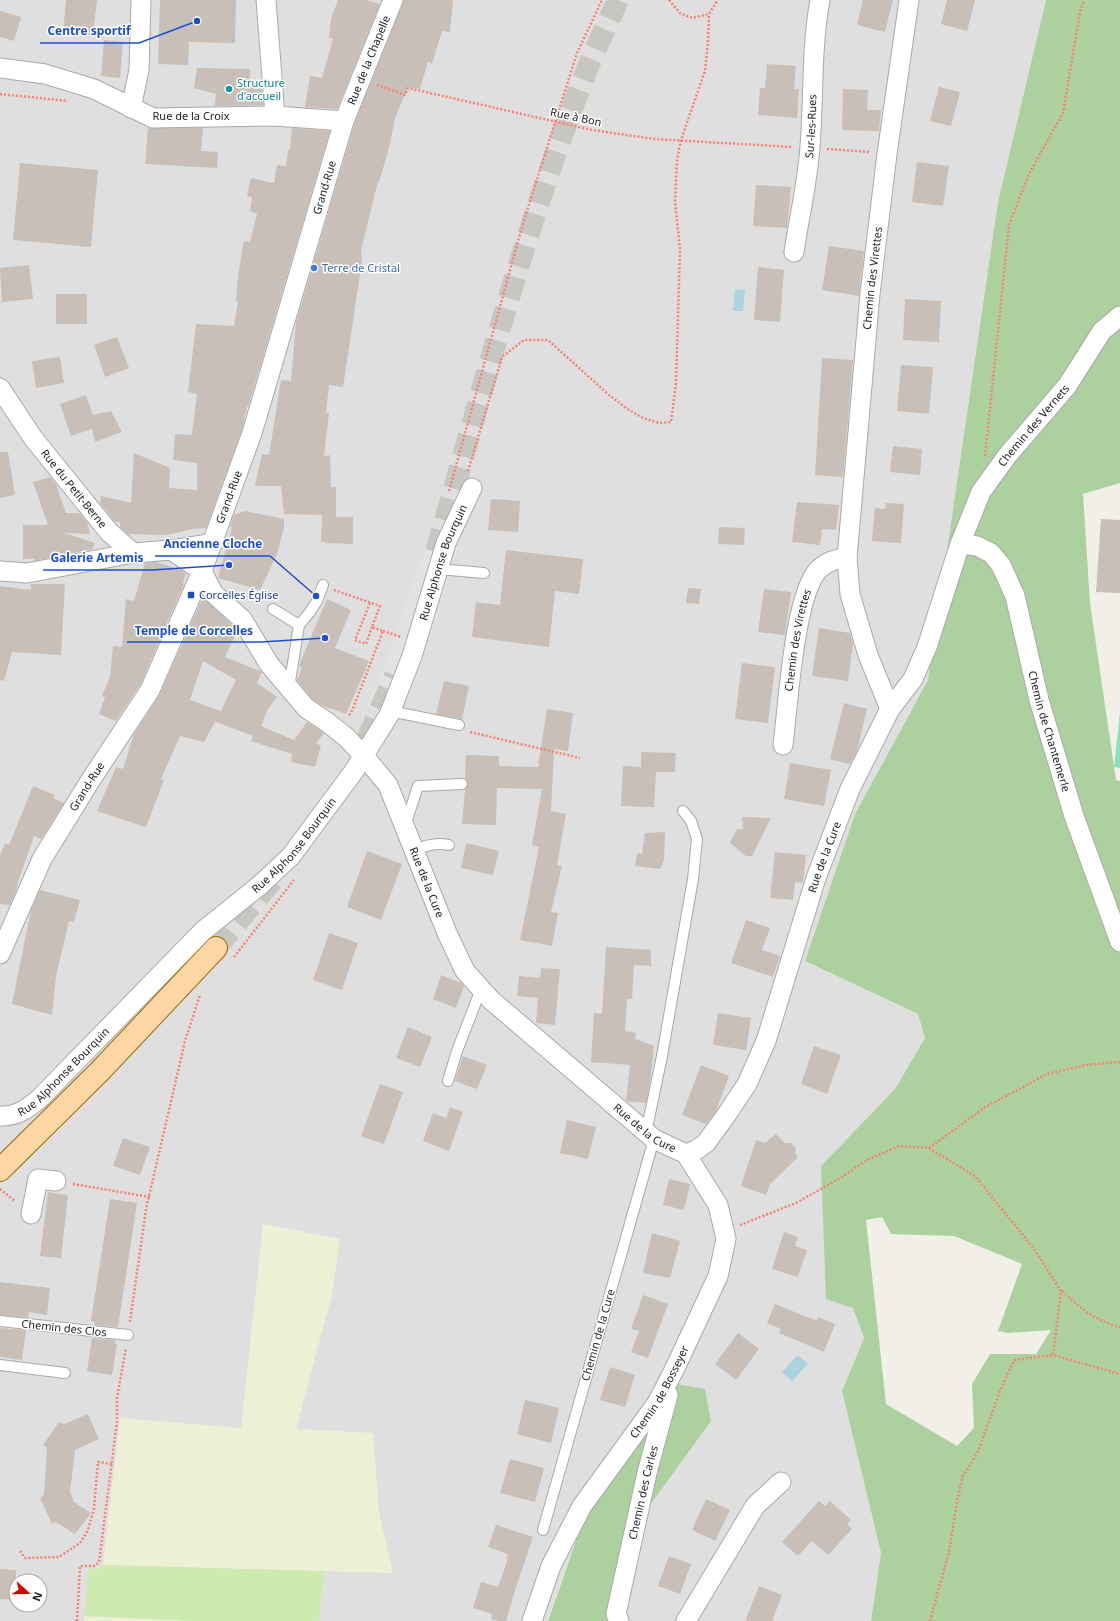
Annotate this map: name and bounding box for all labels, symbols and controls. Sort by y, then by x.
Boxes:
street label: Rue de la Chapelle [343,13,393,107]
callout: Centre sportif [40,19,139,43]
text: Centre sportif [47,22,132,39]
place label: Structure d'accueil [237,75,285,103]
marker: Structure d'accueil [224,84,234,94]
street label: Sur-les-Rues [801,94,819,159]
street label: Rue à Bon [549,104,603,129]
street label: Rue de la Croix [153,108,230,123]
street label: Grand-Rue [309,159,339,216]
street label: Chemin des Virettes [859,226,885,330]
place label: Terre de Cristal [322,260,400,275]
marker: Terre de Cristal [309,263,319,273]
street label: Chemin des Vernets [994,381,1072,469]
street label: Rue du Petit-Berne [38,446,111,531]
street label: Grand-Rue [212,468,245,526]
street label: Rue Alphonse Bourquin [415,502,470,622]
callout: Ancienne Cloche [155,532,270,556]
text: Ancienne Cloche [164,535,262,552]
callout: Galerie Artemis [43,546,152,570]
text: Galerie Artemis [50,549,144,566]
place label: Corcelles Église [199,587,278,602]
street label: Chemin des Virettes [781,587,814,692]
marker: Corcelles Église [186,590,196,600]
callout: Temple de Corcelles [127,618,261,642]
text: Temple de Corcelles [135,622,253,639]
street label: Chemin de Chantemerle [1025,669,1074,794]
street label: Grand-Rue [65,759,108,814]
street label: Rue Alphonse Bourquin [248,794,339,896]
street label: Rue de la Cure [804,819,844,894]
street label: Rue de la Cure [406,845,448,920]
street label: Rue Alphonse Bourquin [15,1024,112,1119]
street label: Rue de la Cure [611,1100,679,1155]
street label: Chemin de la Cure [577,1287,618,1382]
street label: Chemin des Clos [21,1316,107,1339]
street label: Chemin de Bosseyer [626,1342,692,1441]
street label: Chemin des Carles [625,1444,661,1541]
north arrow [8,1573,48,1613]
text: N [29,1590,46,1604]

